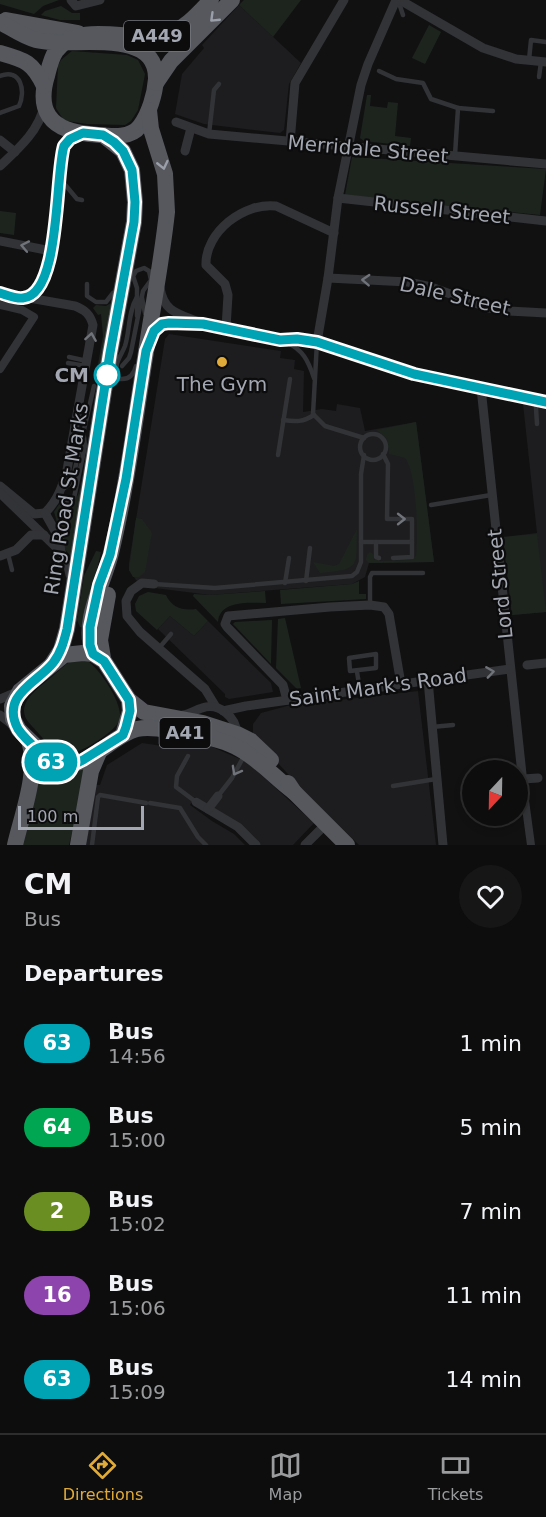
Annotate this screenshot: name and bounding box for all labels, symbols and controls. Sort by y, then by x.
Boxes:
one-way arrow [210,11,220,22]
road number: A449 [124,21,190,51]
street label: Merridale Street [287,130,449,168]
one-way arrow [156,160,169,170]
street label: Russell Street [373,191,512,229]
one-way arrow [21,240,31,253]
street label: Dale Street [397,272,513,320]
one-way arrow [361,274,370,287]
one-way arrow [84,332,96,341]
marker: The Gym [215,355,229,369]
marker: CM [94,362,120,388]
place label: CM [54,363,89,387]
place label: The Gym [176,372,267,396]
street label: Ring Road St Marks [39,401,93,597]
one-way arrow [396,513,405,525]
street label: Lord Street [482,528,518,640]
street label: Saint Mark's Road [288,663,468,711]
one-way arrow [485,666,494,678]
road number: A41 [160,718,210,748]
line badge: 63 [24,742,78,782]
text: 63 [36,750,66,774]
north arrow [462,760,528,826]
map controls [462,760,528,826]
one-way arrow [232,765,243,775]
scale bar [18,803,144,830]
text: 100 m [27,807,78,826]
button: heart [459,865,522,928]
text: CM [24,868,72,901]
text: Bus [24,907,61,931]
text: Departures [24,961,164,986]
text: Bus [108,1019,154,1044]
text: 63 [42,1031,72,1055]
text: 1 min [460,1031,522,1056]
text: 14:56 [108,1044,166,1068]
text: Bus [108,1103,154,1128]
text: 64 [42,1115,72,1139]
text: 5 min [460,1115,522,1140]
text: 15:00 [108,1128,166,1152]
text: Bus [108,1187,154,1212]
text: 2 [50,1199,64,1223]
text: 7 min [460,1199,522,1224]
text: 15:02 [108,1212,166,1236]
text: Bus [108,1271,154,1296]
text: 16 [42,1283,72,1307]
text: 11 min [446,1283,522,1308]
text: 15:06 [108,1296,166,1320]
text: Bus [108,1355,154,1380]
text: 63 [42,1367,72,1391]
text: 14 min [446,1367,522,1392]
text: 15:09 [108,1380,166,1404]
tab: Directions [63,1449,143,1504]
tab: Map [269,1449,302,1504]
tab: Tickets [428,1449,483,1504]

